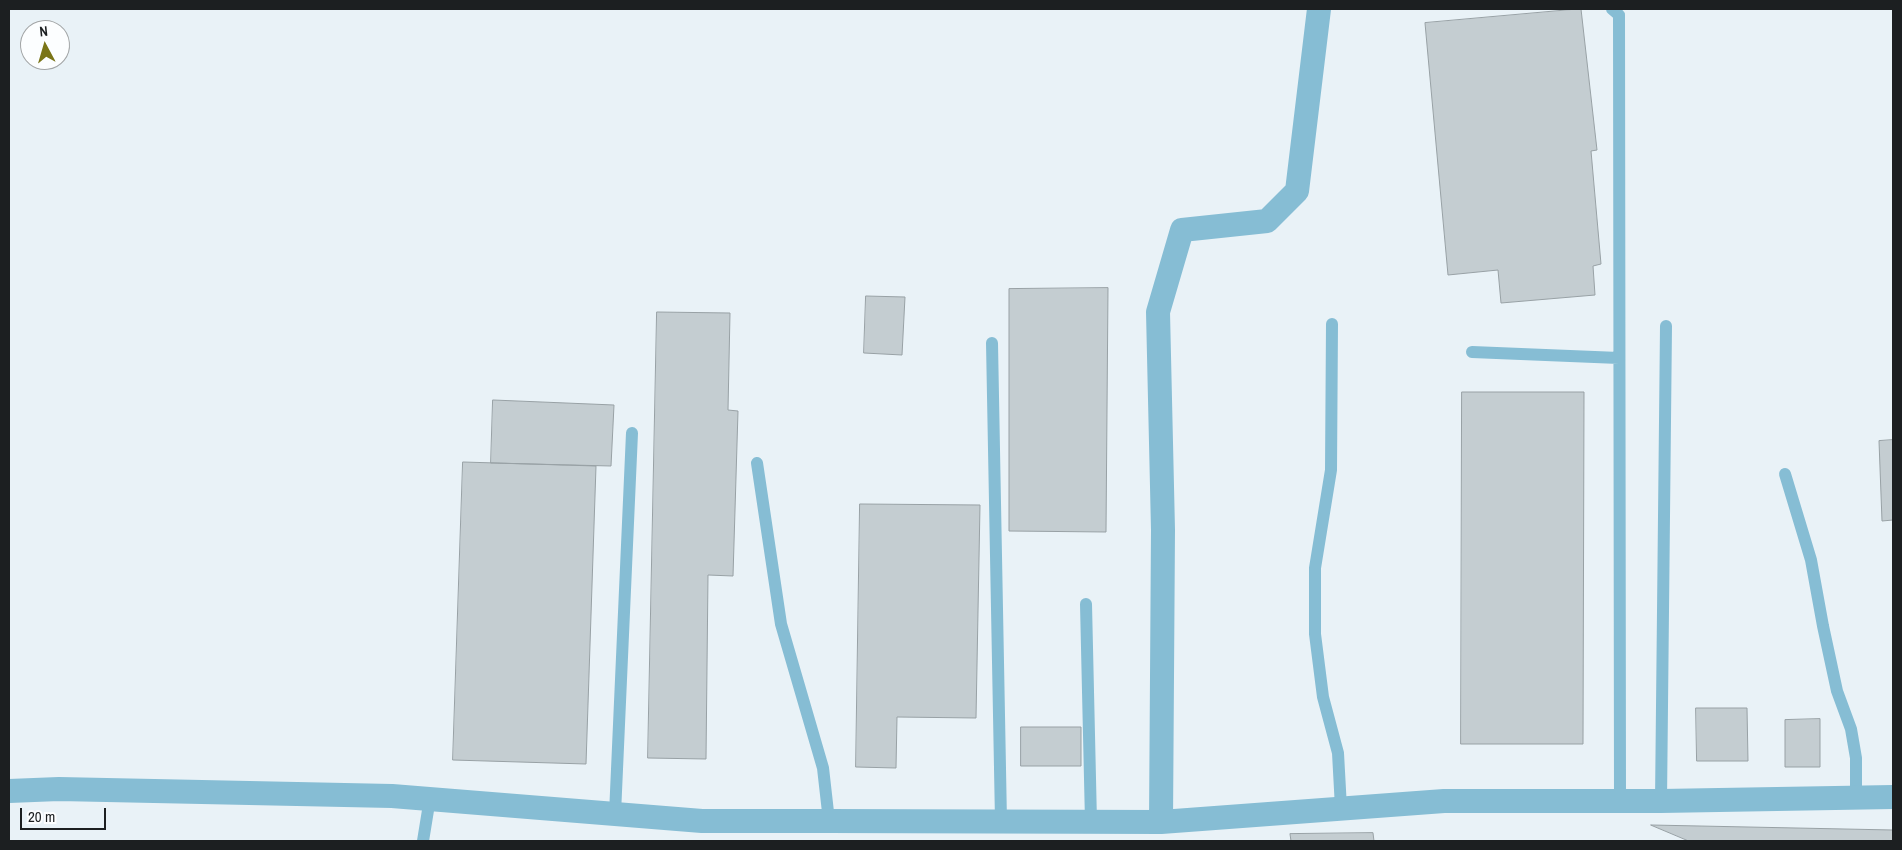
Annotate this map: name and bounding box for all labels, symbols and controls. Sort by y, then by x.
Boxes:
north arrow [20,20,70,70]
text: N [38,22,49,40]
scale bar [22,798,109,830]
text: 20 m [28,806,55,827]

